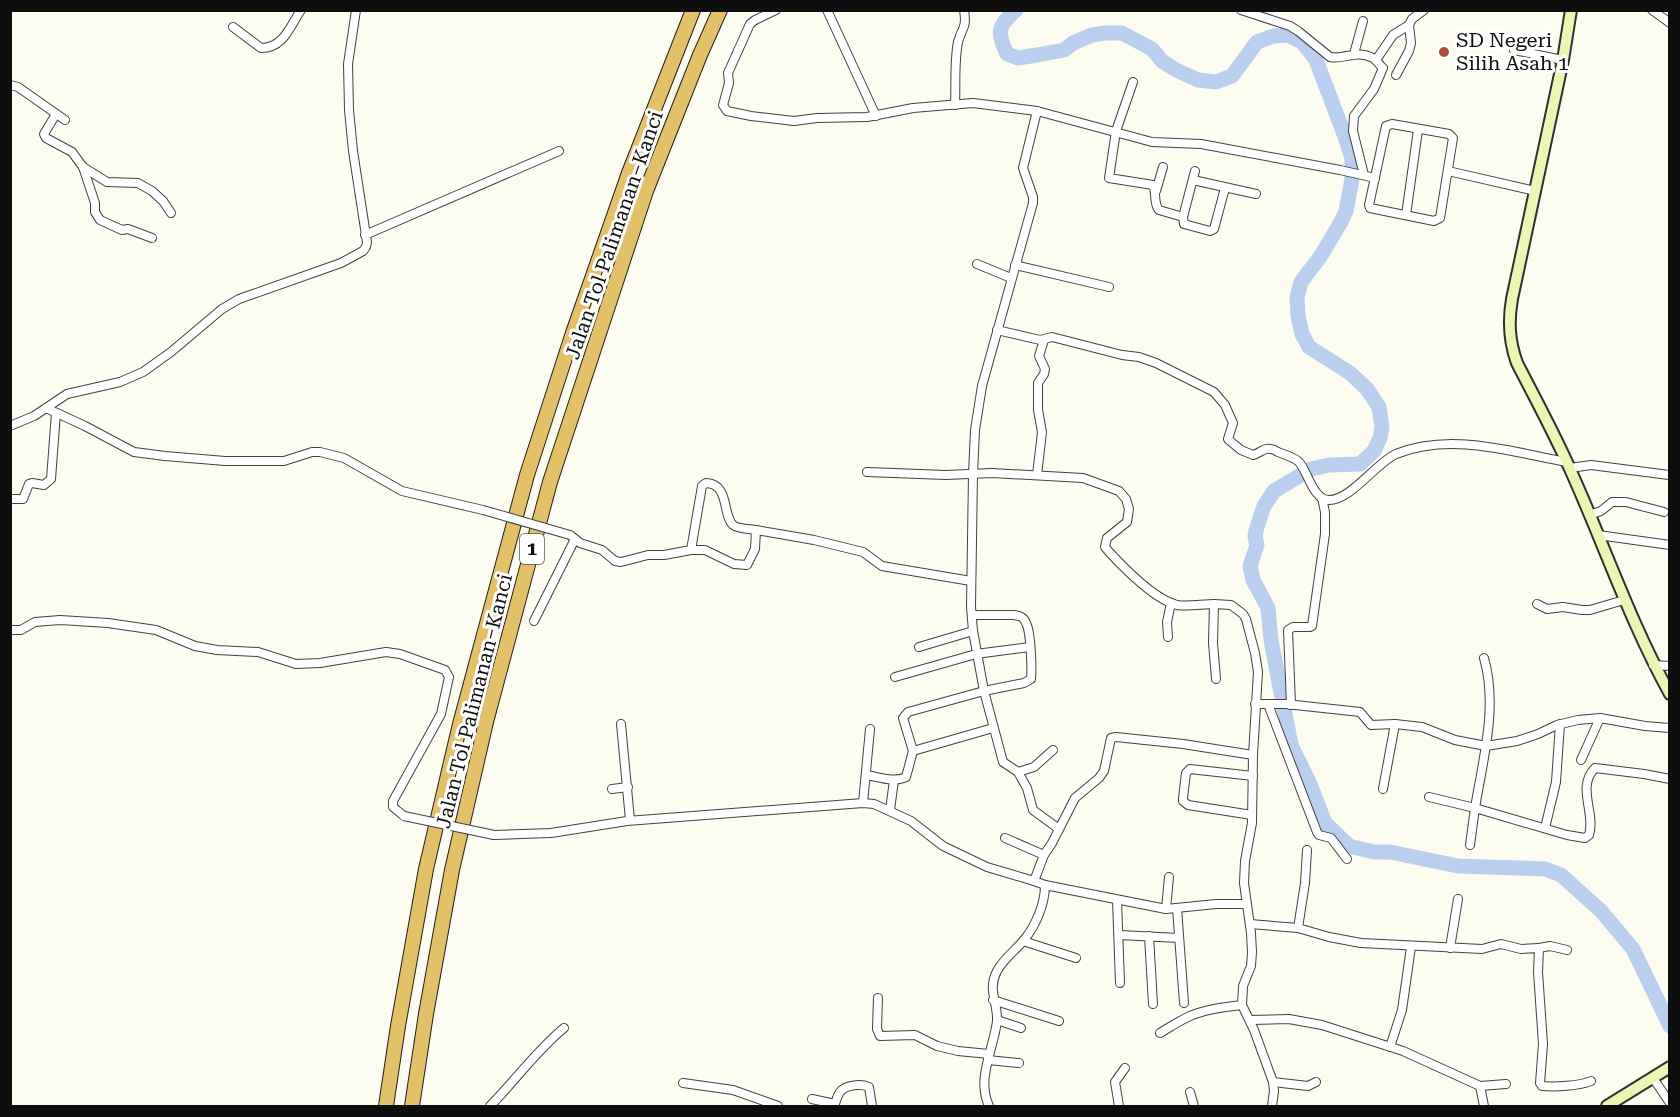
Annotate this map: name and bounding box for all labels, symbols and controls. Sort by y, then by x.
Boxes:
place label: SD Negeri Silih Asah 1 [1456,28,1569,75]
marker: SD Negeri Silih Asah 1 [1437,45,1451,59]
street label: Jalan Tol Palimanan–Kanci [560,108,668,362]
road number: 1 [520,534,544,564]
street label: Jalan Tol Palimanan–Kanci [431,571,517,831]

